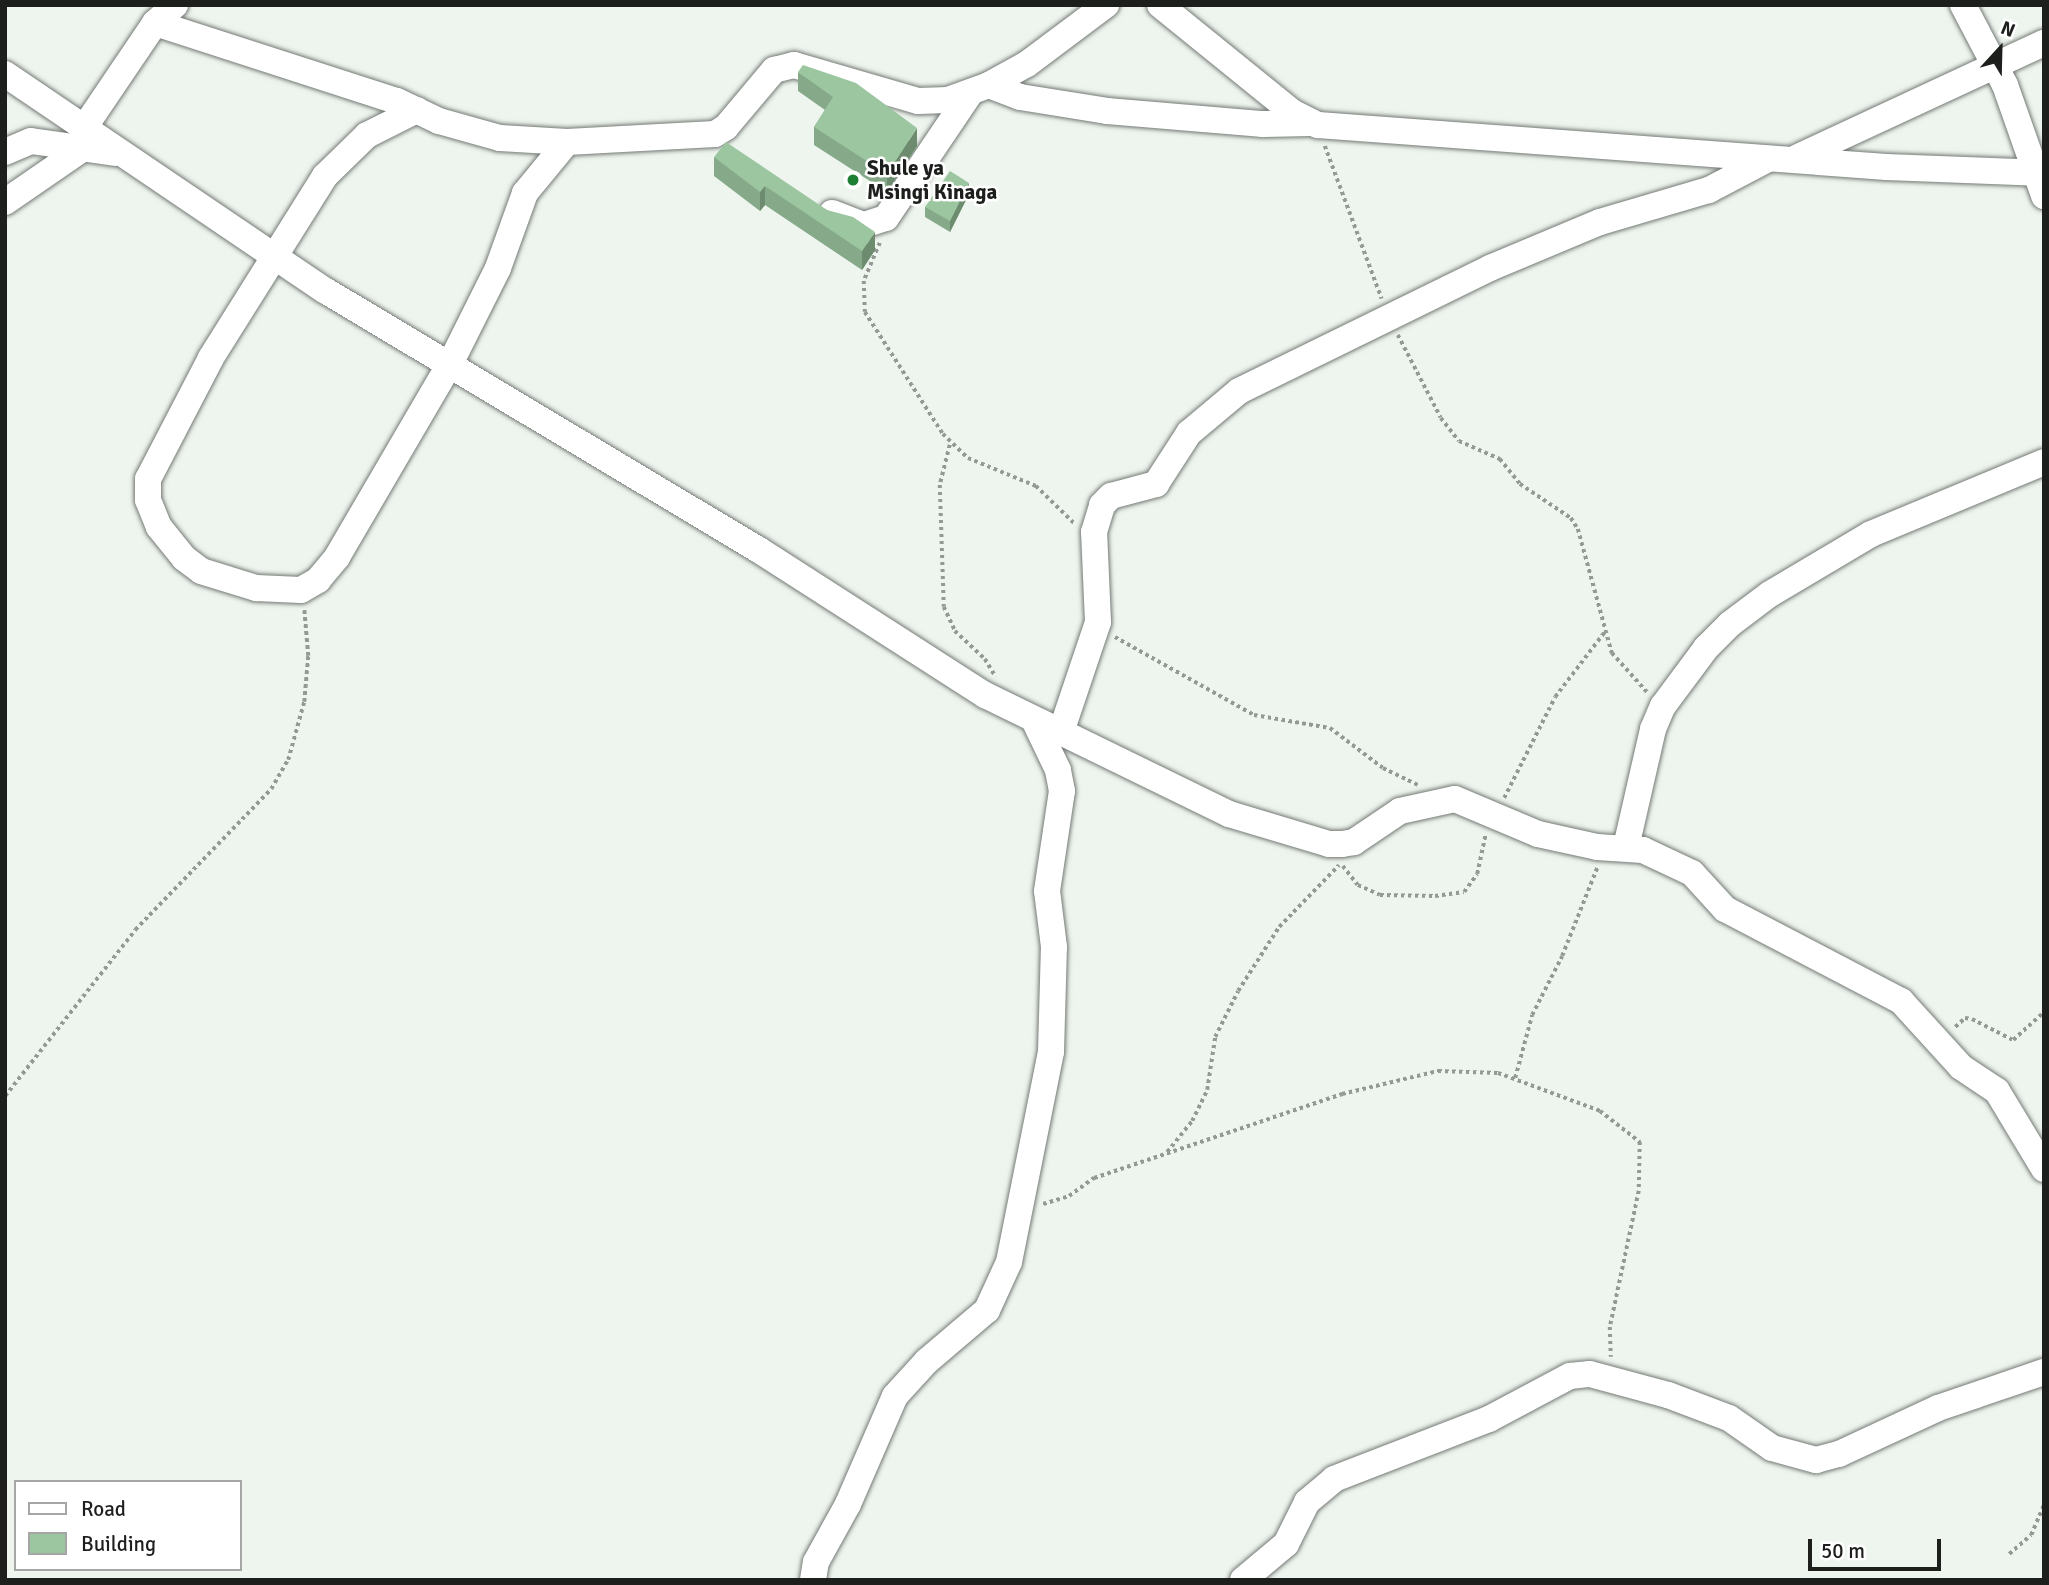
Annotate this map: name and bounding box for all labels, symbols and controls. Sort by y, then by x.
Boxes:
north arrow [1965,14,2035,84]
text: N [1997,16,2018,43]
place label: Shule ya Msingi Kinaga [867,155,997,205]
marker: Shule ya Msingi Kinaga [845,172,861,188]
legend [14,1480,242,1571]
text: Road [81,1496,126,1522]
scale bar [1811,1526,1944,1570]
text: Building [81,1531,156,1557]
text: 50 m [1821,1538,1865,1564]

